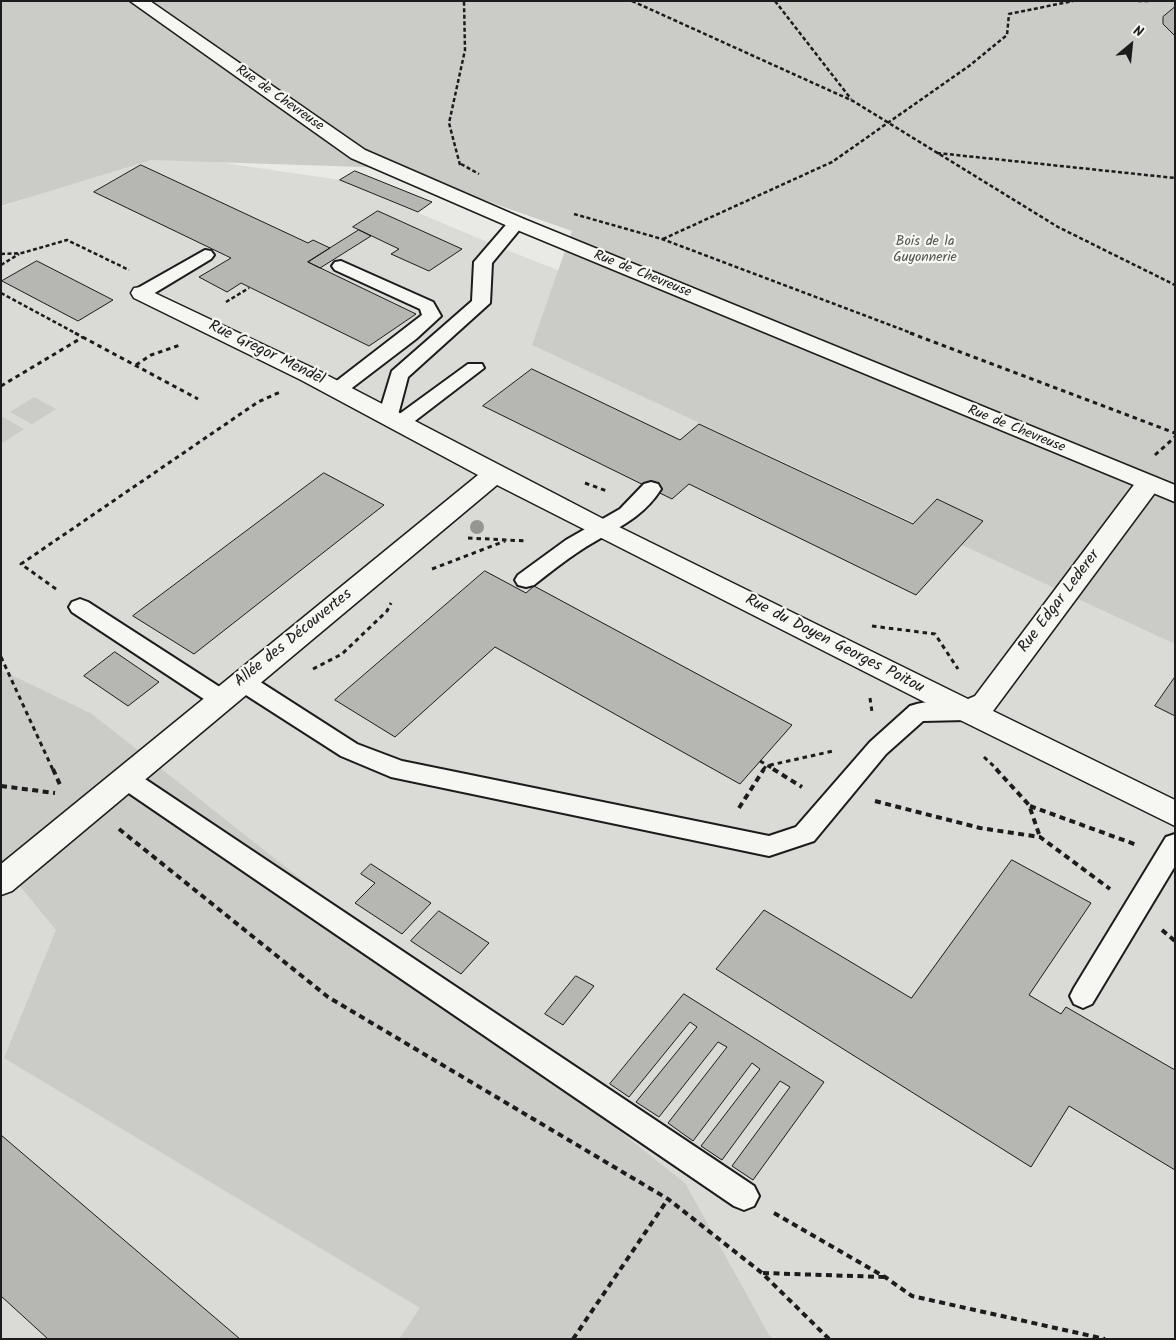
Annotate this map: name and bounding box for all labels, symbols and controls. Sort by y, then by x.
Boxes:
north arrow [1106,20,1156,70]
text: N [1129,20,1147,44]
street label: Rue de Chevreuse [232,62,326,136]
park label: Bois de la Guyonnerie [893,235,957,268]
street label: Rue de Chevreuse [591,248,693,302]
street label: Rue Gregor Mendel [205,318,327,390]
street label: Rue de Chevreuse [965,403,1067,457]
street label: Rue Edgar Lederer [1015,547,1105,657]
street label: Allée des Découvertes [231,586,357,692]
street label: Rue du Doyen Georges Poitou [741,591,927,699]

